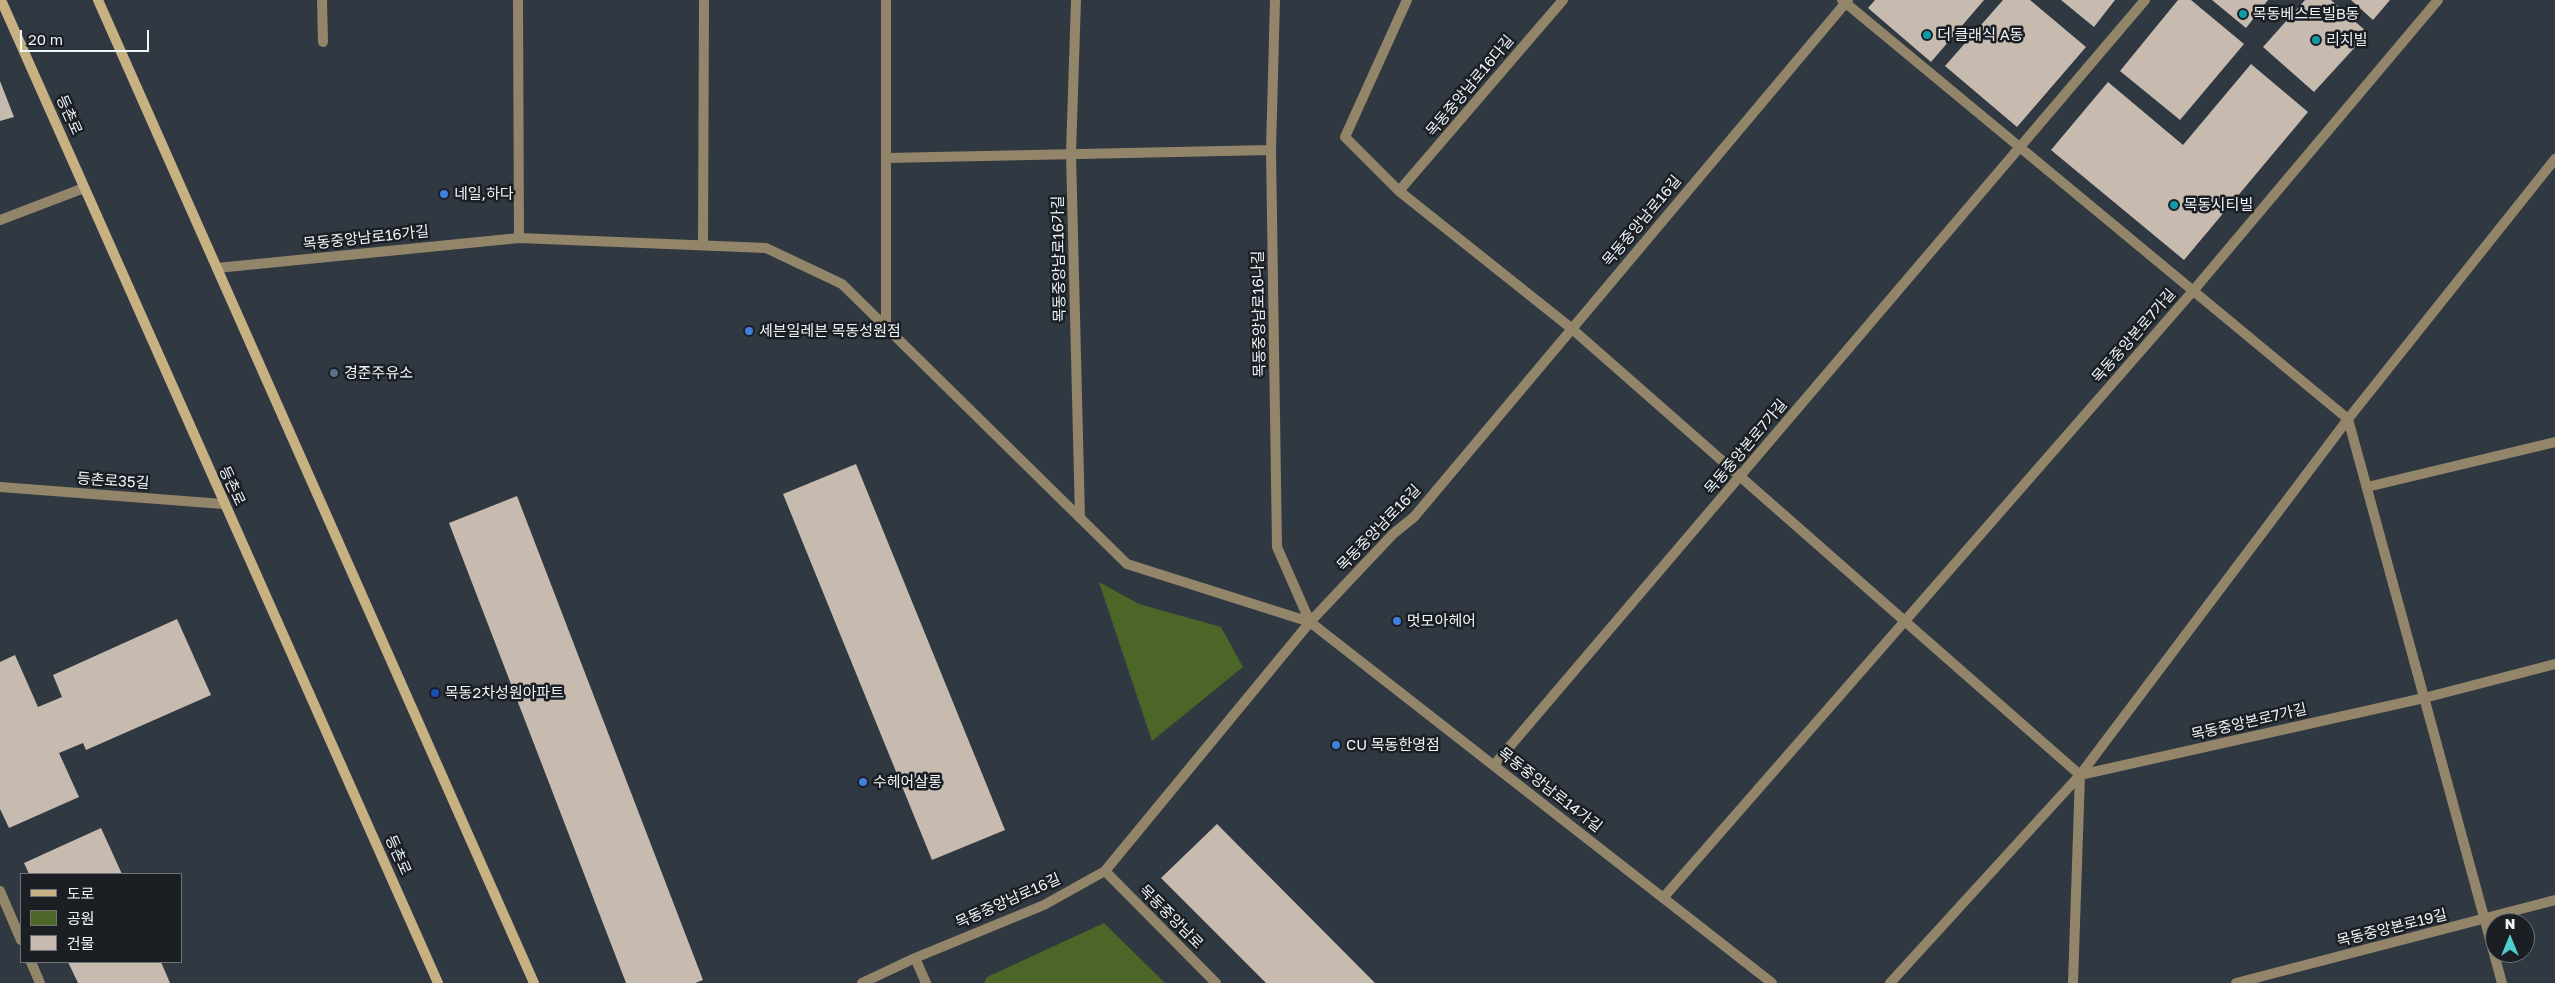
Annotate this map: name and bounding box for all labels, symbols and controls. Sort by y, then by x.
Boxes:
place label: 목동베스트빌B동 [2253,5,2360,23]
marker: 목동베스트빌B동 [2237,8,2249,20]
scale bar [22,20,151,52]
place label: 더 클래식 A동 [1937,26,2024,44]
marker: 더 클래식 A동 [1921,29,1933,41]
text: 20 m [28,30,63,48]
place label: 리치빌 [2326,31,2367,49]
street label: 목동중앙남로16다길 [1422,32,1518,140]
marker: 리치빌 [2310,34,2322,46]
street label: 등촌로 [52,92,86,138]
street label: 목동중앙남로16길 [1599,172,1685,270]
place label: 네일,하다 [454,185,514,203]
marker: 네일,하다 [438,188,450,200]
street label: 목동중앙남로16가길 [1049,195,1069,323]
place label: 목동시티빌 [2184,196,2253,214]
marker: 목동시티빌 [2168,199,2180,211]
street label: 목동중앙남로16가길 [302,222,430,254]
street label: 목동중앙남로16나길 [1249,250,1269,378]
street label: 목동중앙본로7가길 [2088,285,2180,387]
place label: 세븐일레븐 목동성원점 [759,322,901,340]
marker: 세븐일레븐 목동성원점 [743,325,755,337]
place label: 경준주유소 [344,364,413,382]
marker: 경준주유소 [328,367,340,379]
street label: 목동중앙본로7가길 [1701,396,1791,498]
street label: 등촌로 [215,463,249,509]
street label: 등촌로35길 [76,469,150,493]
street label: 목동중앙남로16길 [1333,481,1425,575]
place label: 멋모아헤어 [1407,612,1476,630]
marker: 멋모아헤어 [1391,615,1403,627]
place label: 목동2차성원아파트 [445,684,564,702]
marker: 목동2차성원아파트 [429,687,441,699]
street label: 목동중앙본로7가길 [2189,700,2309,744]
place label: CU 목동한영점 [1346,736,1440,754]
marker: CU 목동한영점 [1330,739,1342,751]
street label: 목동중앙남로14가길 [1494,744,1606,836]
place label: 수헤어살롱 [873,773,942,791]
marker: 수헤어살롱 [857,776,869,788]
street label: 등촌로 [381,832,415,878]
street label: 목동중앙남로16길 [953,870,1063,932]
legend [20,873,182,963]
street label: 목동중앙남로 [1135,881,1207,953]
text: 도로 [67,884,95,902]
street label: 목동중앙본로19길 [2335,906,2449,950]
text: 공원 [67,909,95,927]
north arrow [2485,913,2535,963]
text: N [2505,915,2515,932]
text: 건물 [67,934,95,952]

